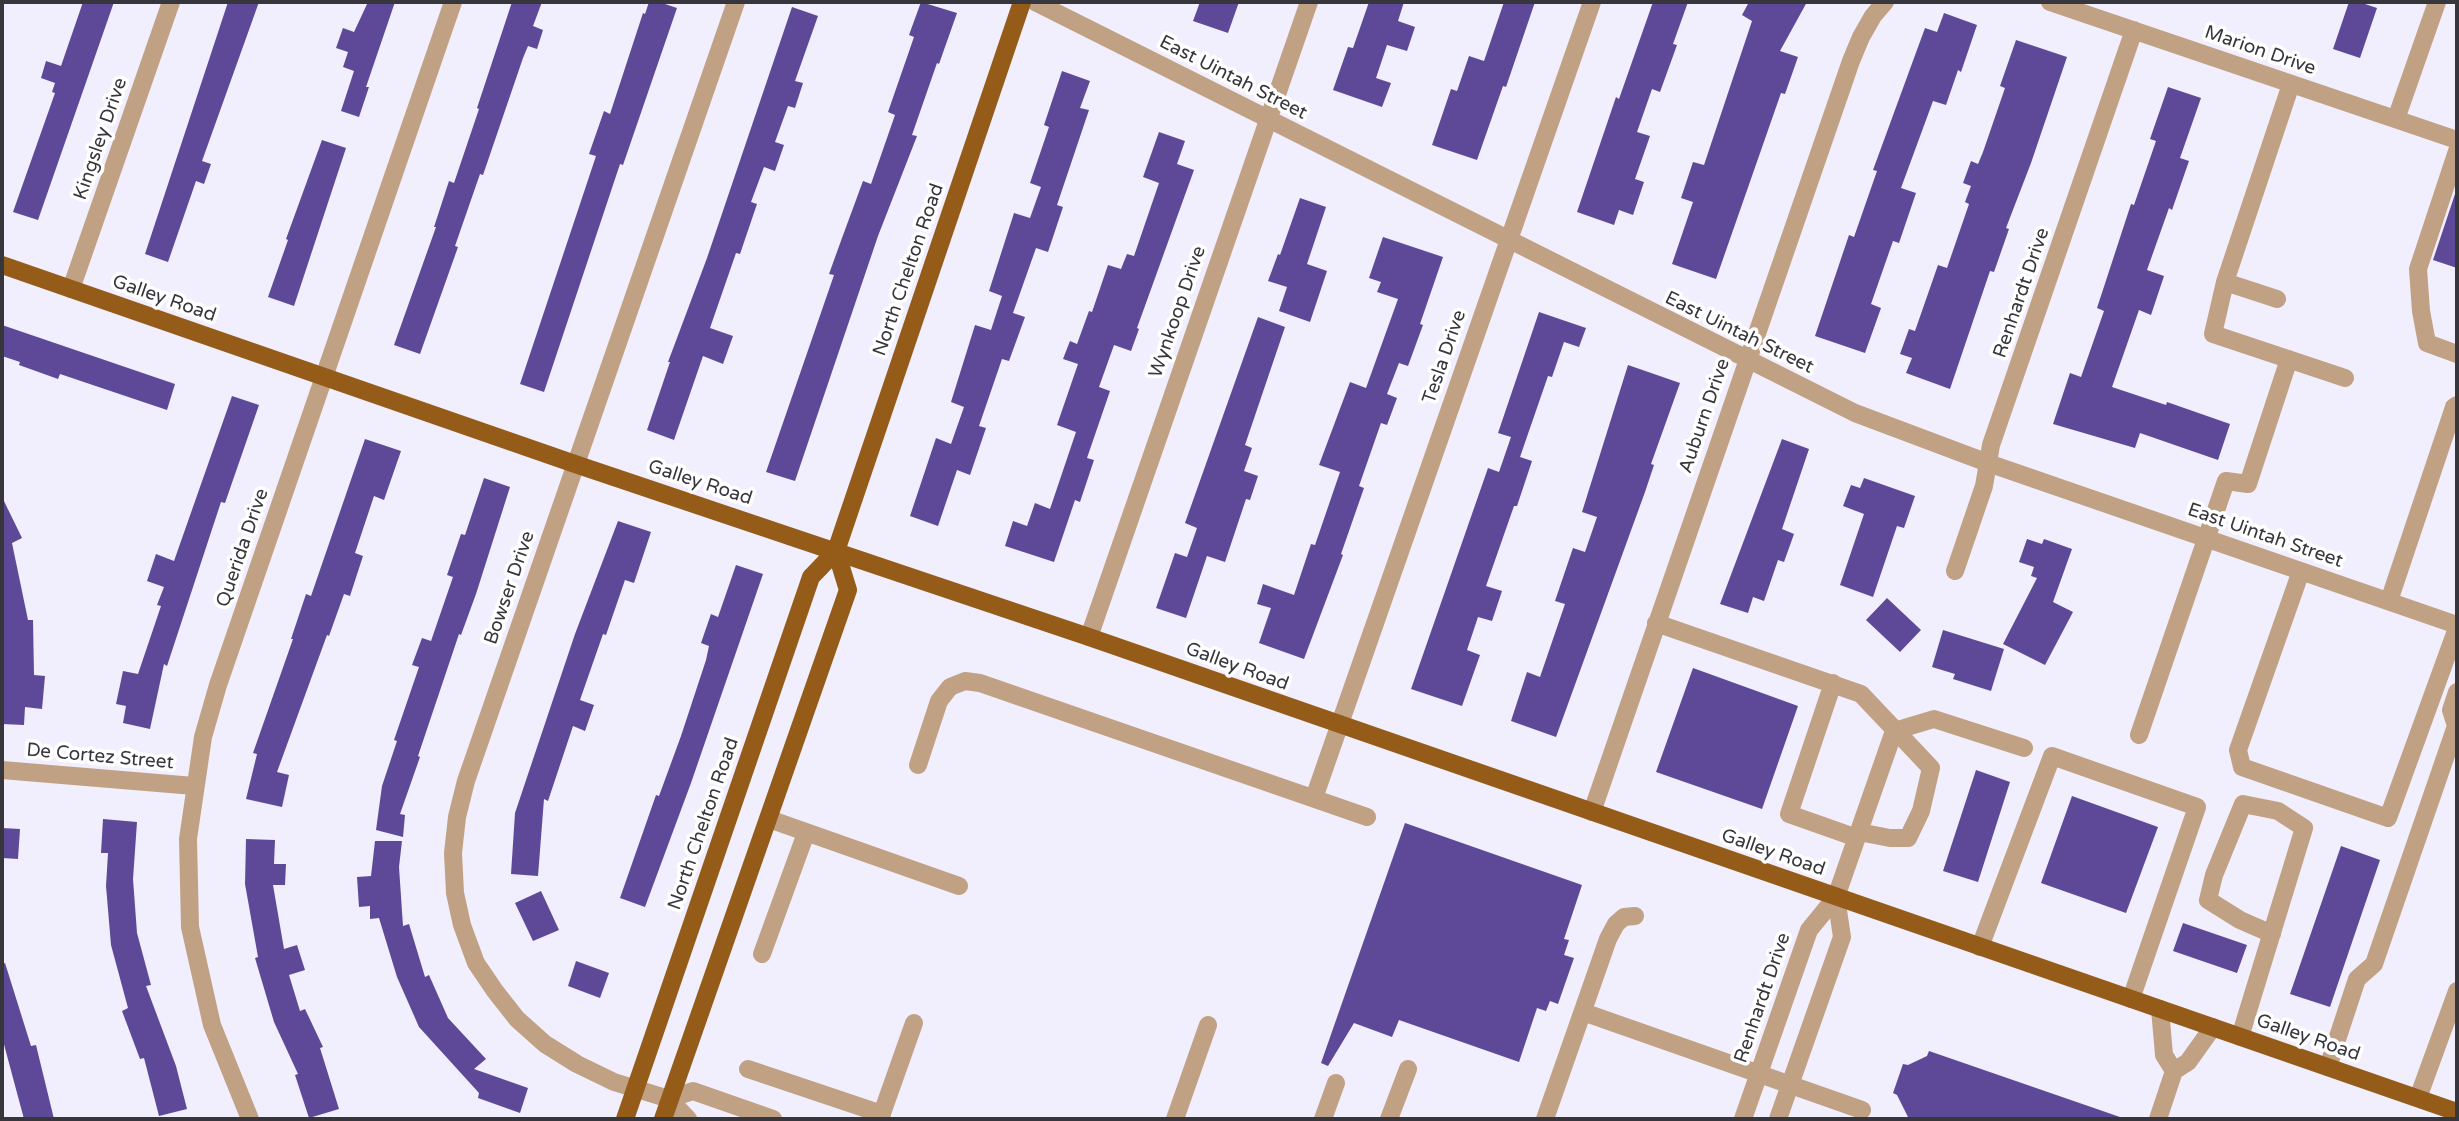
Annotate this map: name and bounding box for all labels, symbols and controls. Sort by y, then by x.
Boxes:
street label: Marion Drive [2201,21,2319,81]
street label: East Uintah Street [1155,31,1311,125]
street label: Kingsley Drive [69,75,133,203]
street label: North Chelton Road [869,181,949,359]
street label: Renhardt Drive [1989,225,2055,361]
street label: Wynkoop Drive [1145,243,1211,381]
street label: Galley Road [109,271,219,327]
street label: East Uintah Street [1661,287,1817,379]
street label: Tesla Drive [1418,307,1472,407]
street label: Auburn Drive [1675,356,1735,476]
street label: Galley Road [645,455,755,511]
street label: Querida Drive [212,486,274,610]
street label: East Uintah Street [2184,499,2346,573]
street label: Bowser Drive [480,528,540,648]
street label: Galley Road [1182,638,1292,696]
street label: North Chelton Road [664,735,744,913]
street label: De Cortez Street [25,739,175,775]
street label: Galley Road [1718,825,1828,881]
street label: Renhardt Drive [1730,930,1796,1066]
street label: Galley Road [2253,1010,2363,1066]

